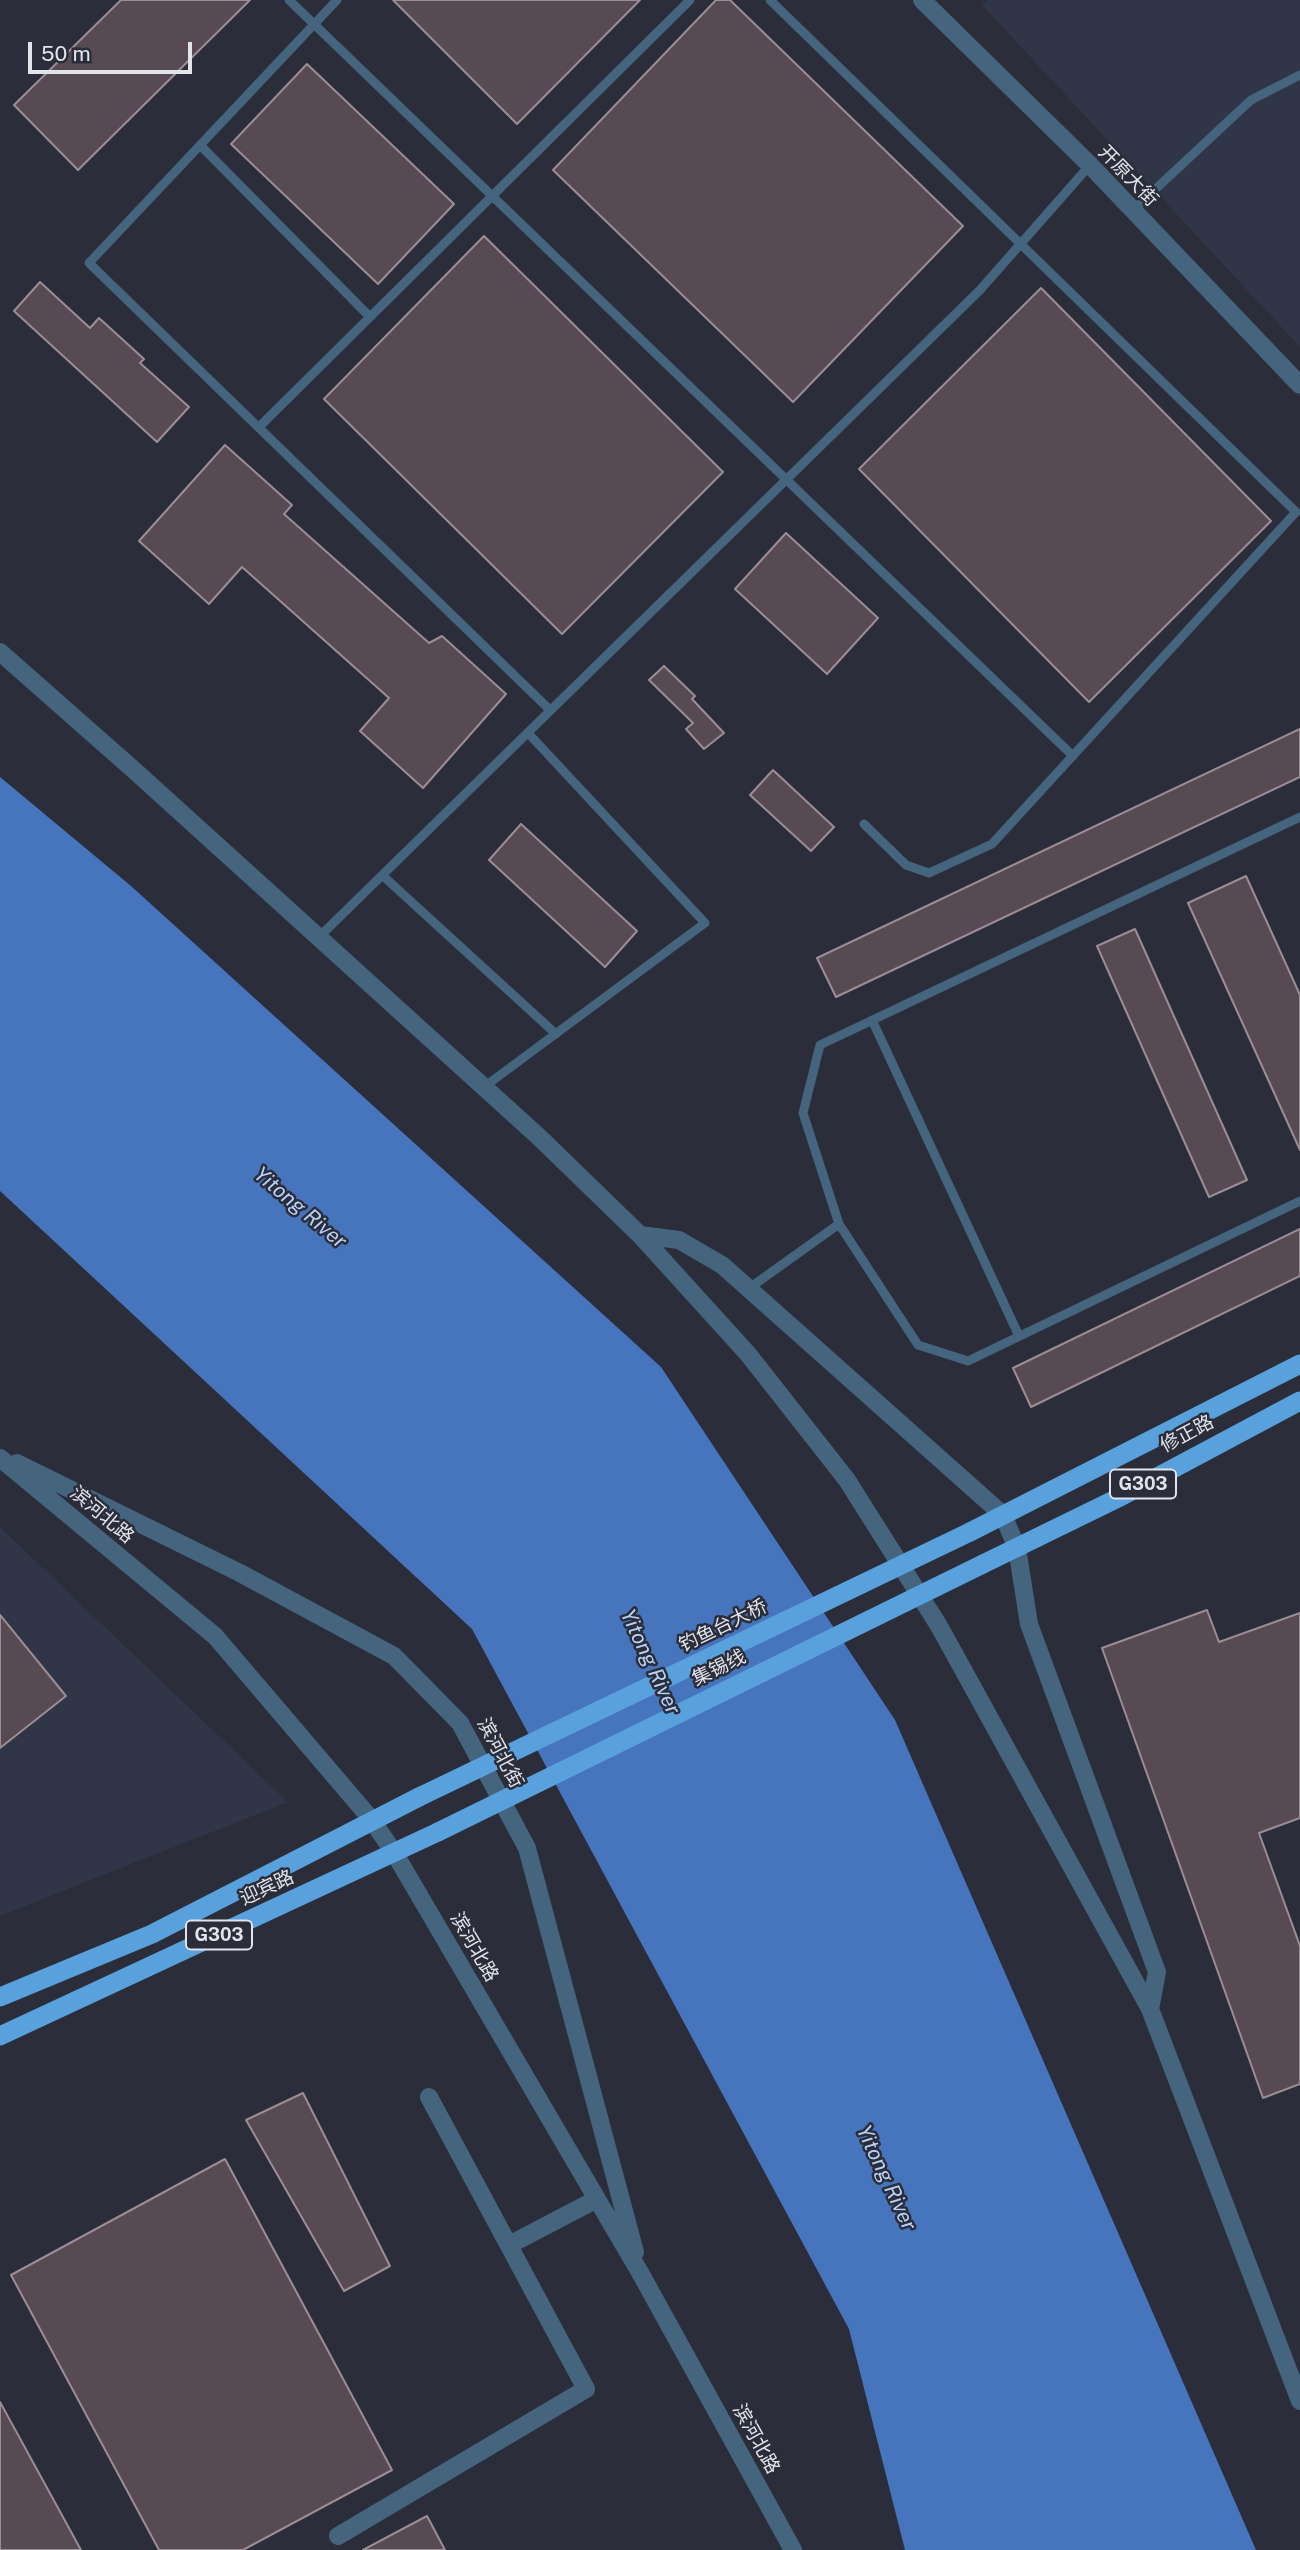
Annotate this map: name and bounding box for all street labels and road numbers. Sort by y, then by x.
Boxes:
street label: 开原大街 [1093,141,1163,211]
street label: 修正路 [1156,1411,1218,1457]
road number: G303 [1110,1470,1176,1498]
street label: 滨河北路 [66,1482,138,1548]
street label: 钓鱼台大桥 [675,1595,771,1657]
street label: 集锡线 [688,1645,750,1691]
street label: 滨河北街 [472,1714,528,1792]
street label: 迎宾路 [236,1866,298,1910]
street label: 滨河北路 [445,1908,503,1986]
road number: G303 [186,1921,252,1950]
street label: 滨河北路 [728,2400,784,2478]

